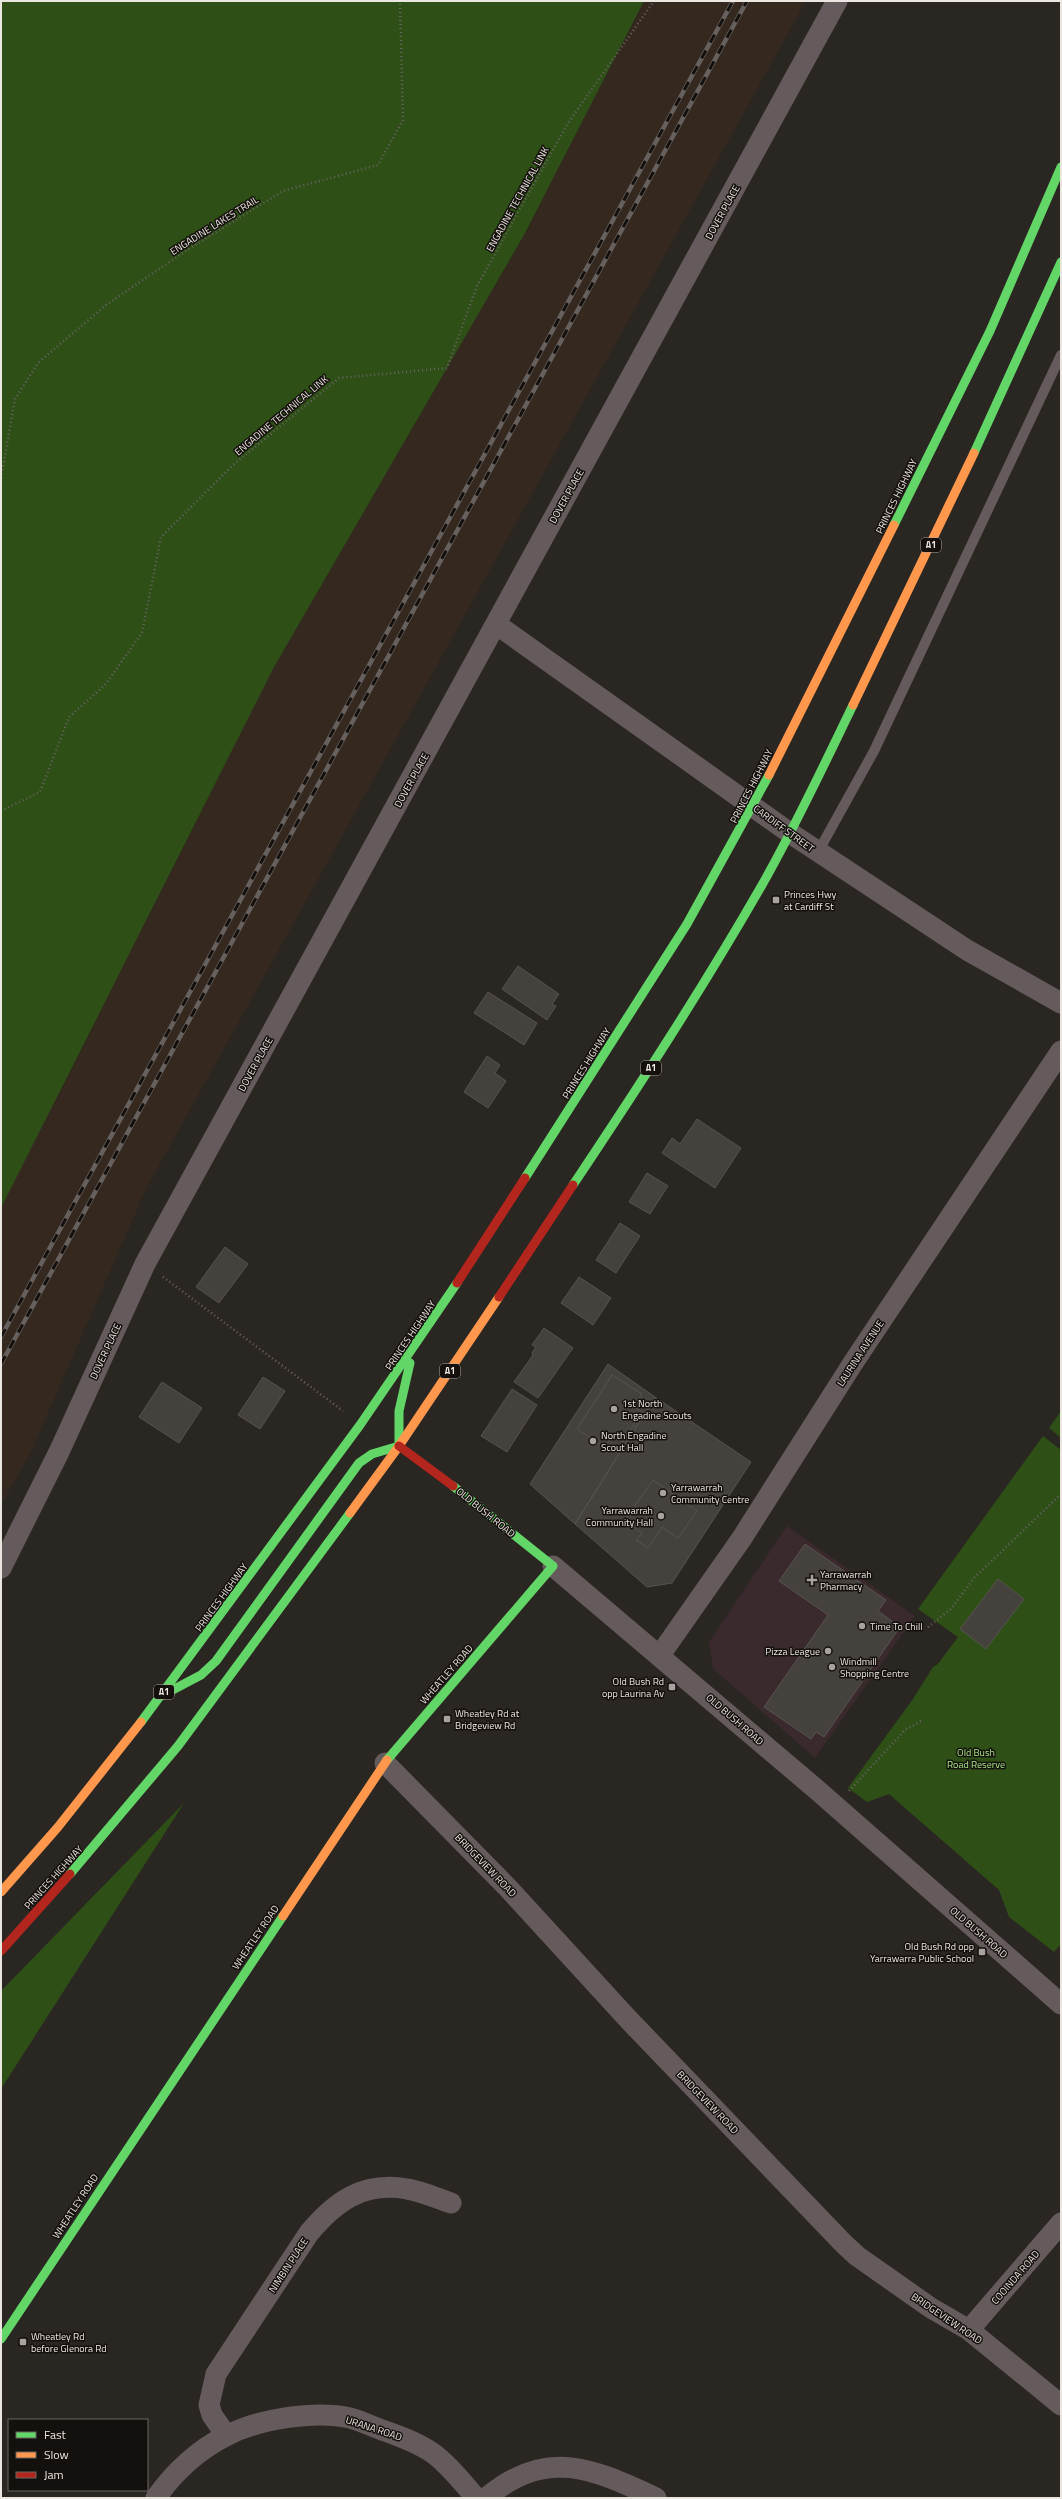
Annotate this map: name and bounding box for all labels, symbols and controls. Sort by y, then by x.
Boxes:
street label: ENGADINE TECHNICAL LINK [482,144,553,254]
street label: DOVER PLACE [701,182,744,242]
street label: ENGADINE LAKES TRAIL [167,192,262,259]
street label: ENGADINE TECHNICAL LINK [231,372,332,459]
street label: PRINCES HIGHWAY [872,456,921,536]
street label: DOVER PLACE [545,466,588,526]
road number: A1 [921,538,941,552]
street label: PRINCES HIGHWAY [726,746,777,826]
street label: DOVER PLACE [390,750,433,810]
street label: CARDIFF STREET [750,801,818,856]
place label: Princes Hwy at Cardiff St [784,887,837,914]
marker: Princes Hwy at Cardiff St [771,895,781,905]
street label: PRINCES HIGHWAY [558,1024,615,1102]
street label: DOVER PLACE [234,1034,277,1094]
road number: A1 [641,1061,661,1075]
street label: PRINCES HIGHWAY [381,1297,440,1373]
street label: LAURINA AVENUE [833,1317,888,1389]
street label: DOVER PLACE [86,1320,125,1382]
road number: A1 [440,1364,460,1378]
place label: 1st North Engadine Scouts [622,1396,692,1423]
marker: 1st North Engadine Scouts [609,1404,619,1414]
place label: North Engadine Scout Hall [601,1428,666,1455]
marker: North Engadine Scout Hall [588,1436,598,1446]
place label: Yarrawarrah Community Centre [671,1480,749,1507]
street label: OLD BUSH ROAD [453,1484,518,1541]
marker: Yarrawarrah Community Centre [658,1488,668,1498]
place label: Yarrawarrah Community Hall [586,1503,653,1530]
marker: Yarrawarrah Community Hall [656,1511,666,1521]
street label: PRINCES HIGHWAY [191,1559,252,1635]
place label: Yarrawarrah Pharmacy [820,1567,872,1594]
marker: Yarrawarrah Pharmacy [807,1575,817,1585]
place label: Time To Chill [870,1619,923,1634]
marker: Time To Chill [857,1621,867,1631]
street label: WHEATLEY ROAD [416,1641,477,1707]
place label: Pizza League [765,1644,820,1659]
marker: Pizza League [823,1646,833,1656]
place label: Windmill Shopping Centre [840,1654,909,1681]
marker: Windmill Shopping Centre [827,1662,837,1672]
place label: Old Bush Rd opp Laurina Av [602,1674,664,1701]
marker: Old Bush Rd opp Laurina Av [667,1682,677,1692]
road number: A1 [154,1685,174,1699]
street label: OLD BUSH ROAD [703,1690,767,1749]
place label: Wheatley Rd at Bridgeview Rd [455,1706,520,1733]
marker: Wheatley Rd at Bridgeview Rd [442,1714,452,1724]
park label: Old Bush Road Reserve [947,1745,1005,1772]
street label: BRIDGEVIEW ROAD [451,1830,520,1900]
street label: PRINCES HIGHWAY [21,1842,87,1913]
street label: WHEATLEY ROAD [228,1902,283,1972]
street label: OLD BUSH ROAD [947,1903,1011,1962]
place label: Old Bush Rd opp Yarrawarra Public School [870,1939,974,1966]
marker: Old Bush Rd opp Yarrawarra Public School [977,1947,987,1957]
street label: BRIDGEVIEW ROAD [673,2067,742,2137]
street label: WHEATLEY ROAD [49,2171,102,2242]
street label: NIMBIN PLACE [265,2234,312,2296]
street label: COOINDA ROAD [988,2247,1043,2308]
street label: BRIDGEVIEW ROAD [908,2289,985,2348]
place label: Wheatley Rd before Glenora Rd [31,2329,107,2356]
marker: Wheatley Rd before Glenora Rd [18,2337,28,2347]
street label: URANA ROAD [344,2412,404,2445]
legend [8,2419,148,2491]
text: Fast [44,2425,67,2444]
text: Slow [44,2445,69,2464]
text: Jam [44,2465,64,2484]

